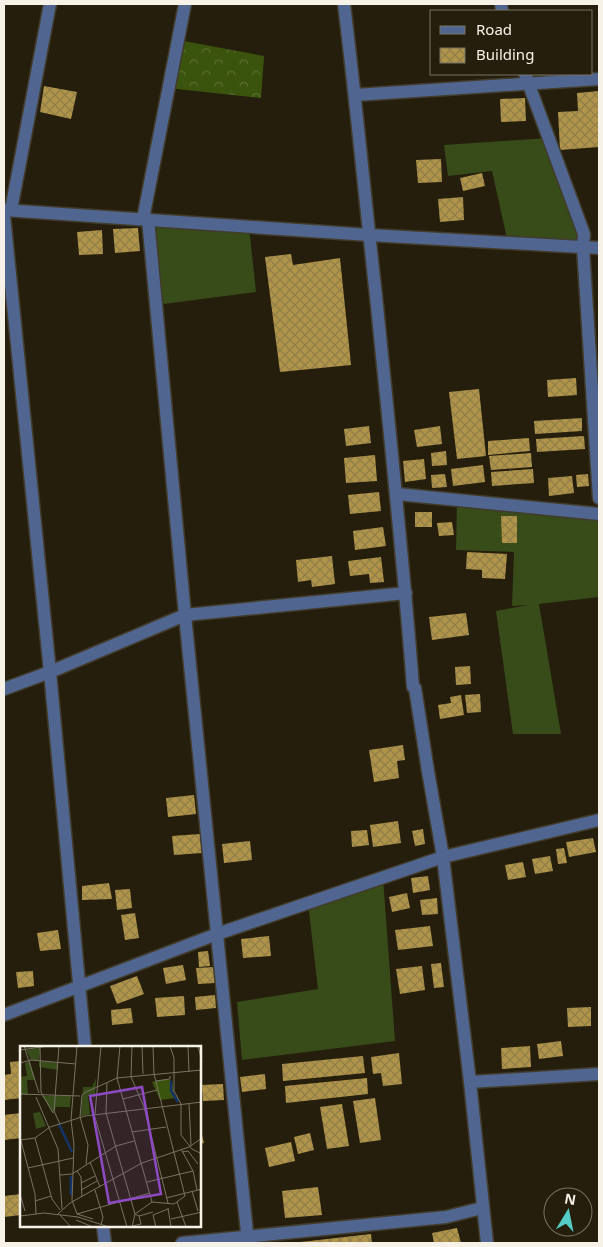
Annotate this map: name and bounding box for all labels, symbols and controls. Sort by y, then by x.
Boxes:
legend [430,10,593,75]
text: Road [476,19,512,39]
text: Building [476,44,534,64]
inset map [20,1046,201,1227]
north arrow [543,1187,593,1237]
text: N [563,1188,578,1209]

